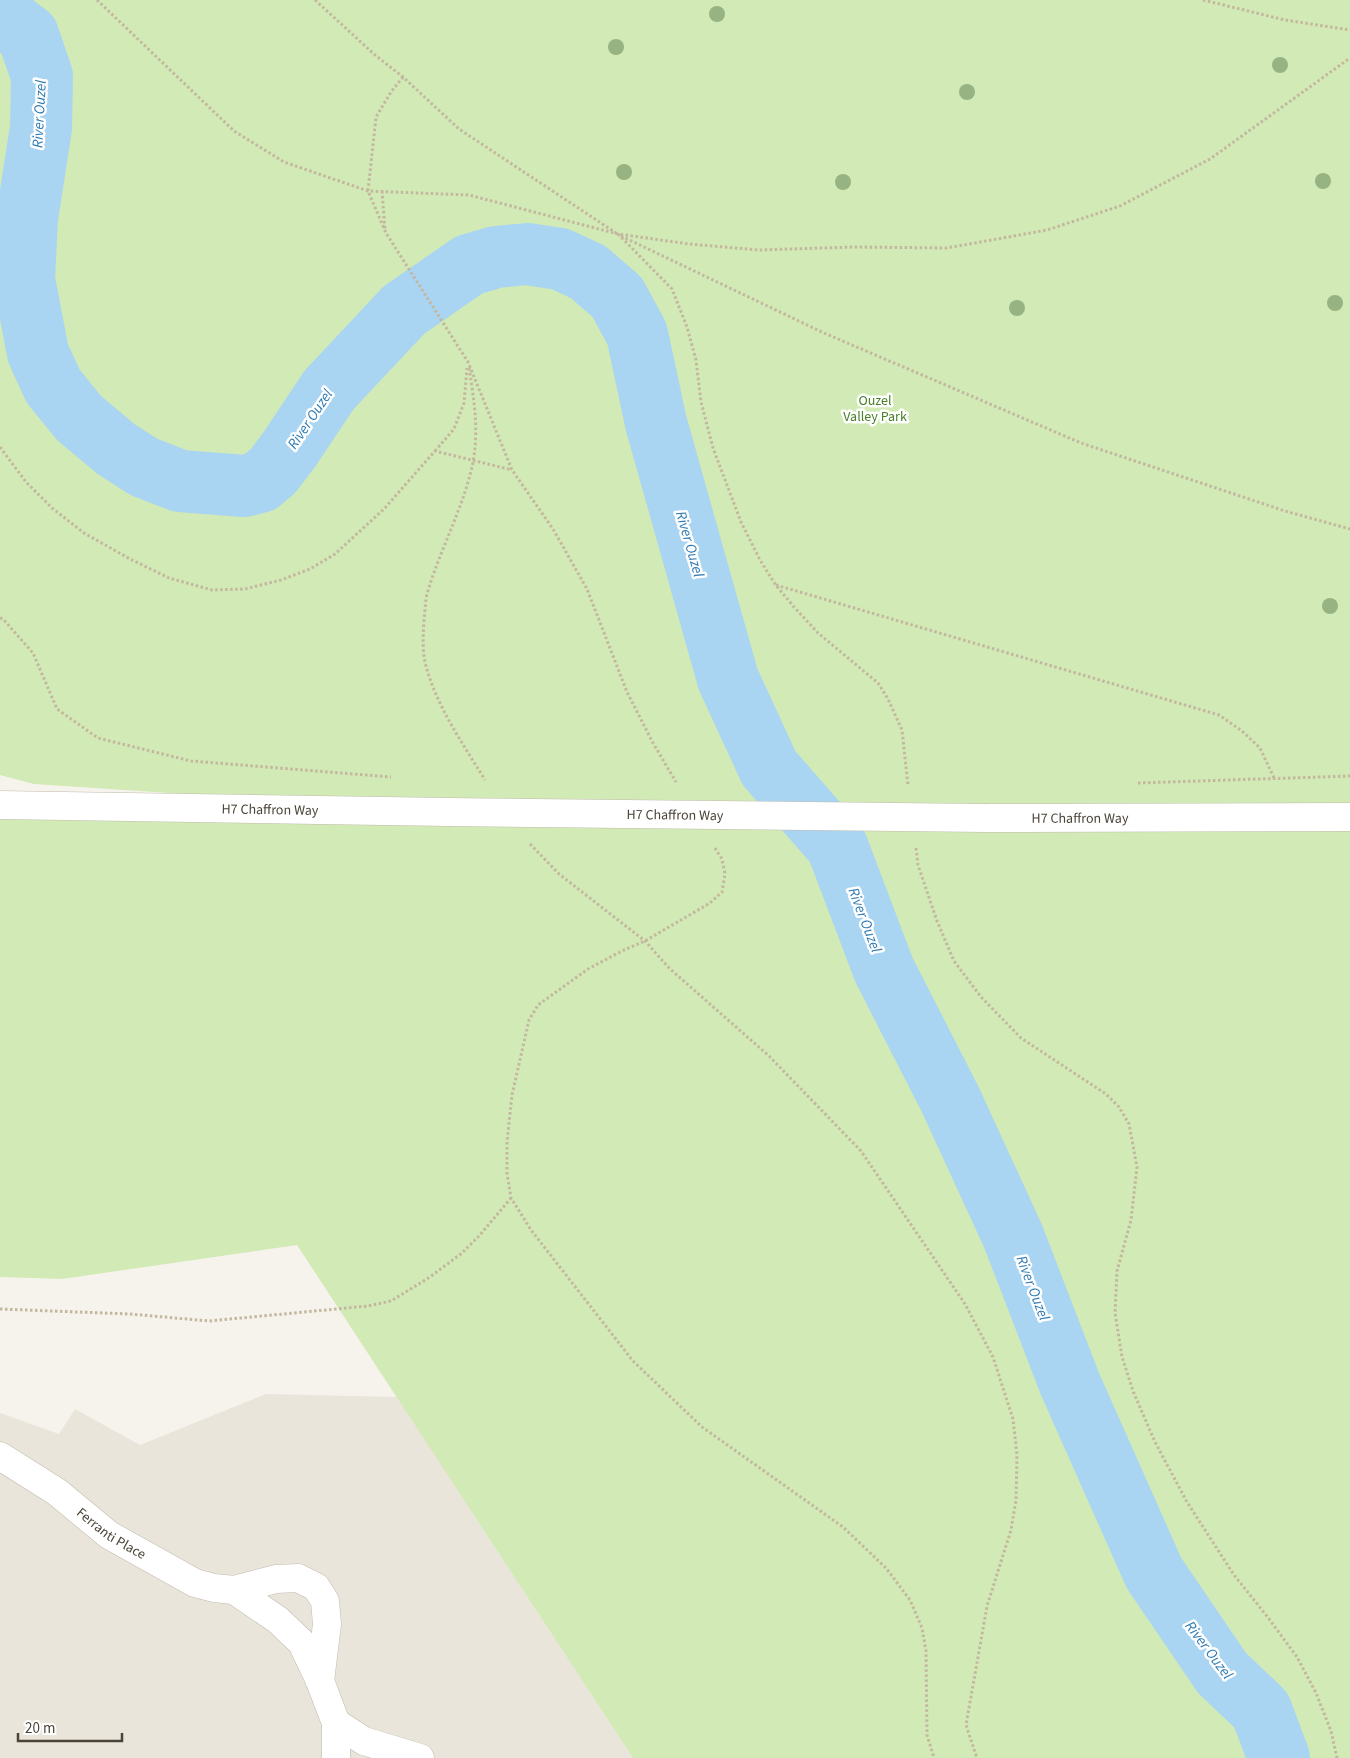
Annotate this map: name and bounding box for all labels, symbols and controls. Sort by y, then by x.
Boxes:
water label: River Ouzel [27,79,52,149]
water label: River Ouzel [283,385,338,453]
park label: Ouzel Valley Park [843,391,907,427]
water label: River Ouzel [670,509,709,580]
street label: H7 Chaffron Way [221,799,319,821]
street label: H7 Chaffron Way [626,805,724,826]
street label: H7 Chaffron Way [1032,809,1129,829]
water label: River Ouzel [843,885,887,956]
water label: River Ouzel [1011,1253,1055,1324]
street label: Ferranti Place [72,1503,150,1565]
water label: River Ouzel [1180,1617,1238,1684]
scale bar [18,1710,121,1742]
text: 20 m [25,1718,55,1739]

